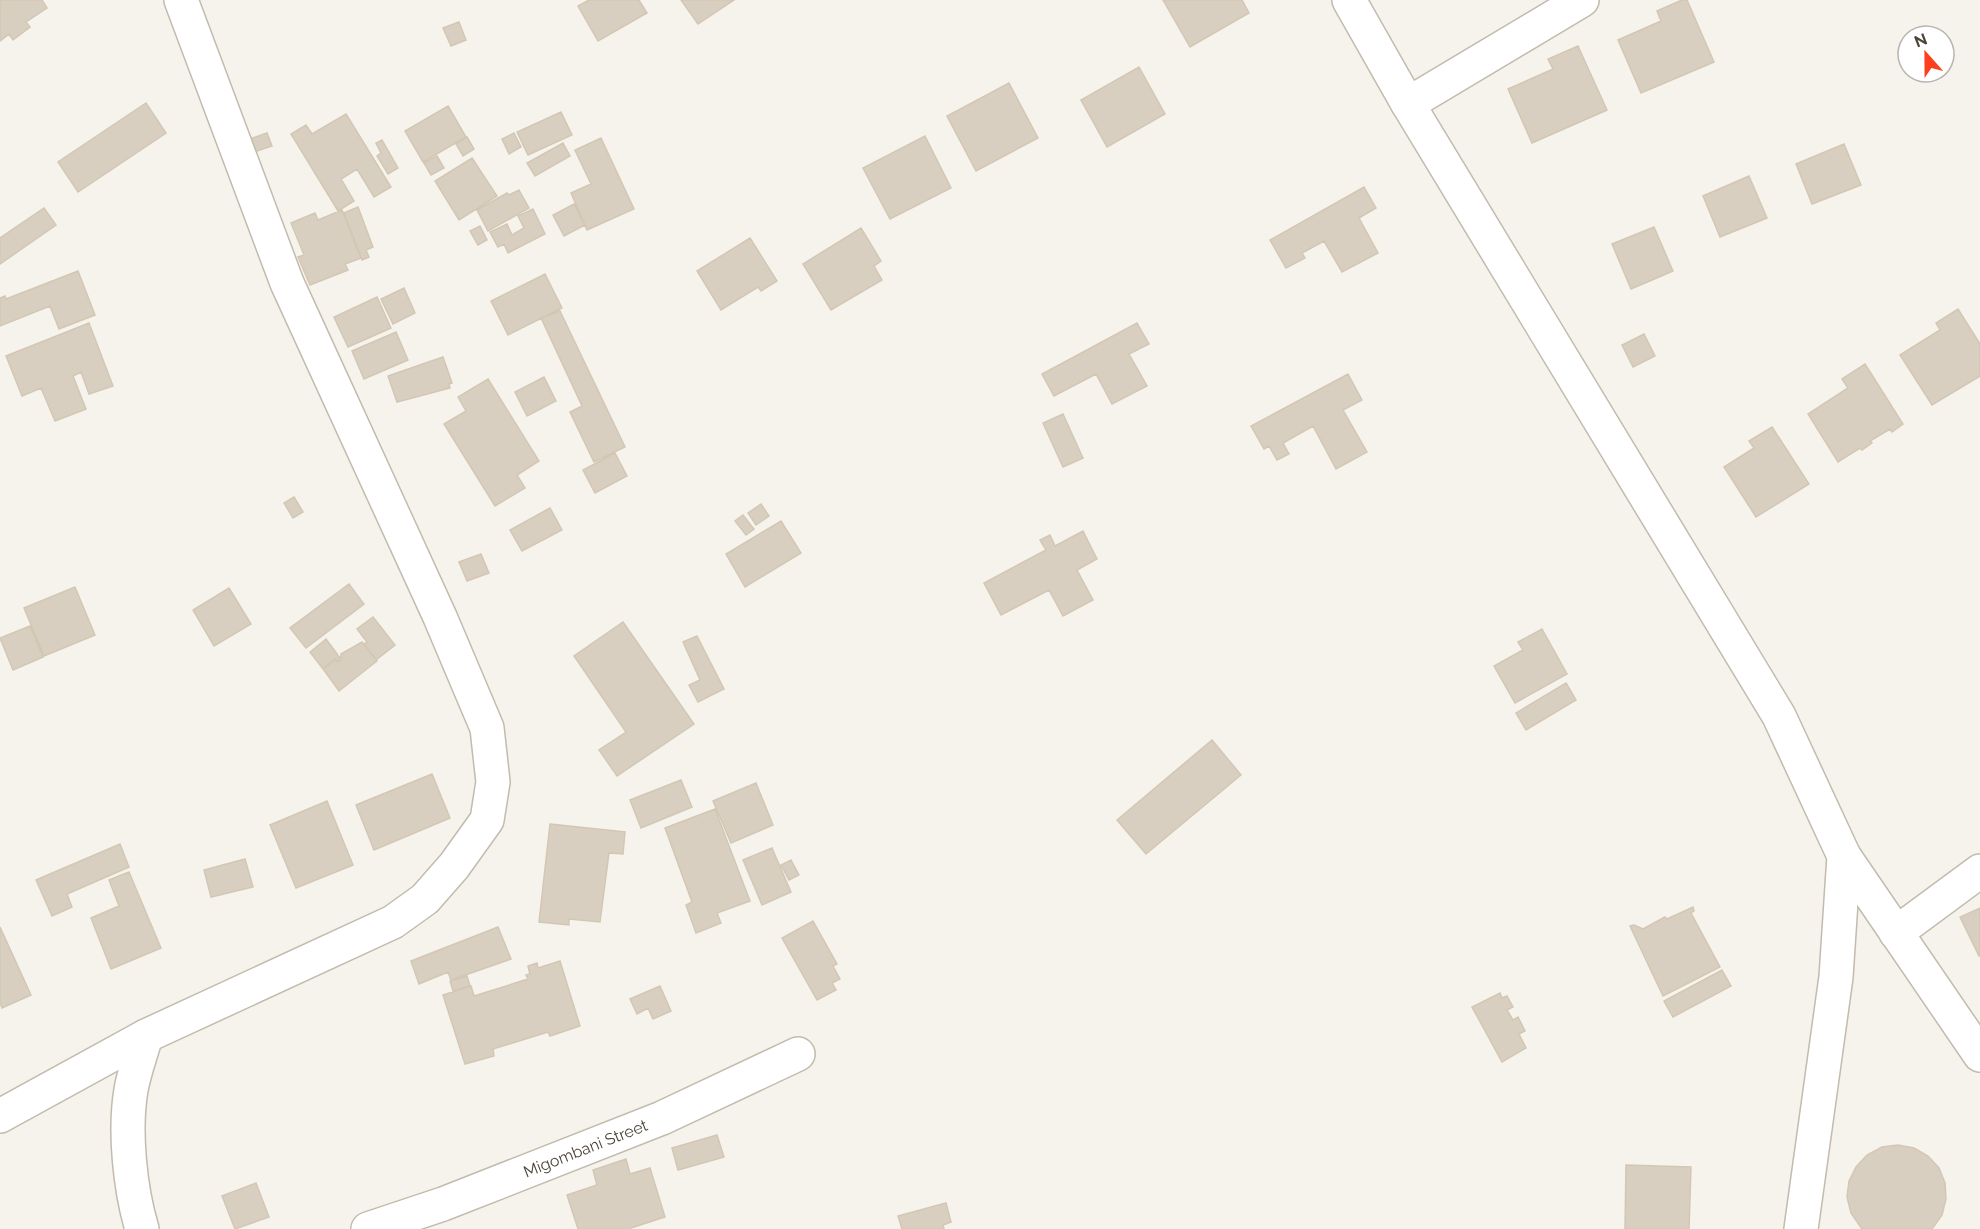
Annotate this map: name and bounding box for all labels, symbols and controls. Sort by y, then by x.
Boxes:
north arrow [1896,24,1956,84]
text: N [1912,29,1930,52]
street label: Migombani Street [521,1115,651,1181]

